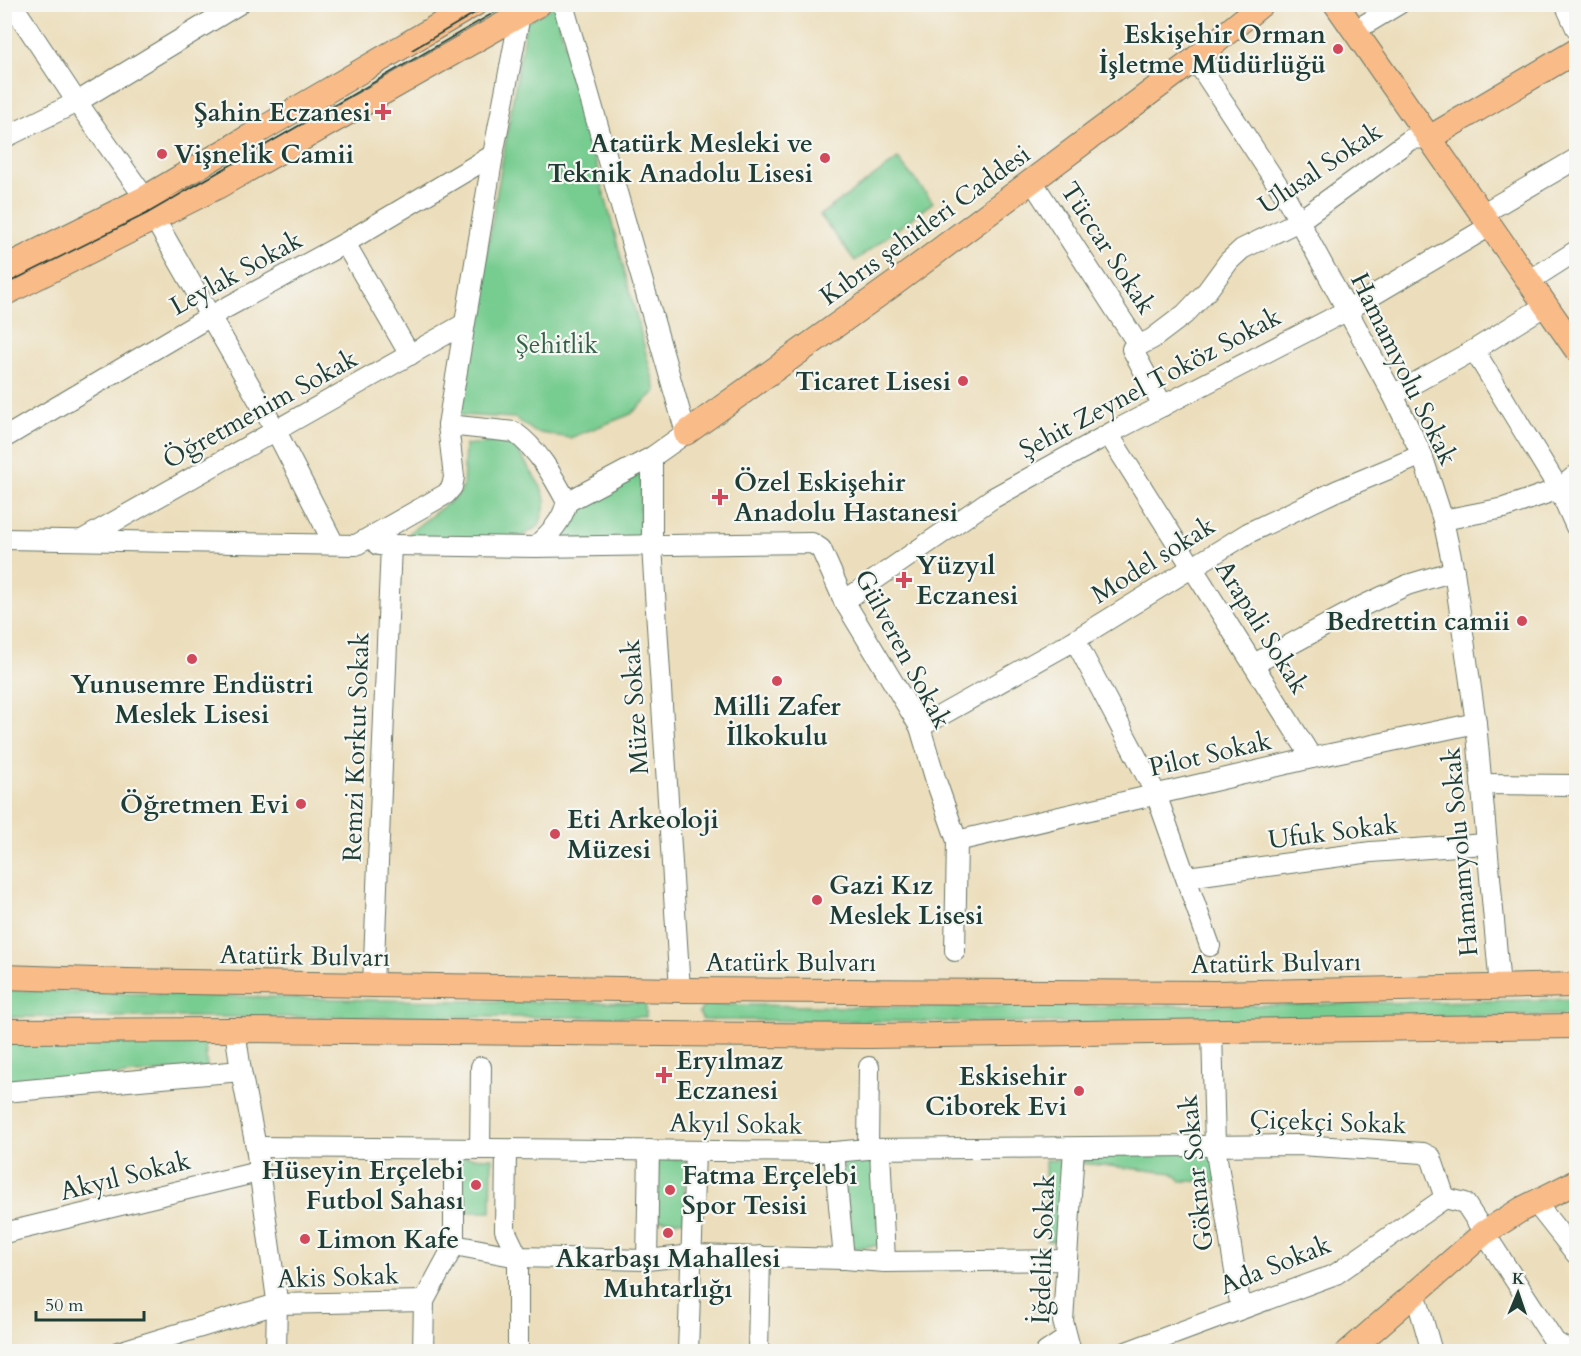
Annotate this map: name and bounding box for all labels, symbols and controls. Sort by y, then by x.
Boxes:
place label: Eskişehir Orman İşletme Müdürlüğü [1098,17,1326,82]
marker: Eskişehir Orman İşletme Müdürlüğü [1331,42,1345,56]
place label: Şahin Eczanesi [194,95,371,130]
marker: Şahin Eczanesi [376,105,390,119]
street label: Ulusal Sokak [1251,114,1389,222]
place label: Atatürk Mesleki ve Teknik Anadolu Lisesi [547,126,813,191]
place label: Vişnelik Camii [174,137,354,172]
street label: Kıbrıs şehitleri Caddesi [813,137,1037,313]
marker: Vişnelik Camii [155,147,169,161]
marker: Atatürk Mesleki ve Teknik Anadolu Lisesi [818,151,832,165]
street label: Tüccar Sokak [1052,175,1164,321]
street label: Leylak Sokak [164,222,308,324]
street label: Hamamyolu Sokak [1342,267,1466,471]
street label: Şehit Zeynel Toköz Sokak [1013,299,1287,467]
park label: Şehitlik [516,327,598,362]
street label: Öğretmenim Sokak [156,341,364,477]
place label: Ticaret Lisesi [795,364,951,399]
marker: Ticaret Lisesi [956,374,970,388]
place label: Özel Eskişehir Anadolu Hastanesi [734,465,958,530]
marker: Özel Eskişehir Anadolu Hastanesi [711,488,729,506]
street label: Model sokak [1085,508,1222,612]
place label: Yüzyıl Eczanesi [916,548,1018,613]
street label: Arapali Sokak [1207,554,1317,701]
street label: Gülveren Sokak [846,563,960,735]
marker: Yüzyıl Eczanesi [897,573,911,587]
place label: Bedrettin camii [1326,604,1510,639]
marker: Bedrettin camii [1515,614,1529,628]
street label: Remzi Korkut Sokak [334,631,378,863]
street label: Müze Sokak [613,638,657,776]
marker: Yunusemre Endüstri Meslek Lisesi [185,652,199,666]
place label: Yunusemre Endüstri Meslek Lisesi [70,667,314,732]
marker: Milli Zafer İlkokulu [770,674,784,688]
place label: Milli Zafer İlkokulu [713,689,841,754]
street label: Pilot Sokak [1145,723,1275,785]
street label: Hamamyolu Sokak [1433,746,1487,958]
place label: Öğretmen Evi [120,787,289,822]
marker: Öğretmen Evi [294,797,308,811]
place label: Eti Arkeoloji Müzesi [567,802,719,867]
street label: Ufuk Sokak [1266,807,1400,857]
marker: Eti Arkeoloji Müzesi [548,827,562,841]
place label: Gazi Kız Meslek Lisesi [829,868,983,933]
marker: Gazi Kız Meslek Lisesi [810,893,824,907]
street label: Atatürk Bulvarı [219,937,391,975]
street label: Atatürk Bulvarı [1190,944,1362,982]
street label: Atatürk Bulvarı [706,945,876,980]
place label: Eryılmaz Eczanesi [676,1043,784,1108]
place label: Eskisehir Ciborek Evi [925,1059,1068,1124]
marker: Eryılmaz Eczanesi [657,1068,671,1082]
marker: Eskisehir Ciborek Evi [1072,1084,1086,1098]
street label: Göknar Sokak [1170,1093,1222,1253]
street label: Çiçekçi Sokak [1249,1102,1407,1142]
street label: Akyıl Sokak [669,1105,803,1143]
street label: Akyıl Sokak [56,1143,194,1209]
place label: Hüseyin Erçelebi Futbol Sahası [262,1153,464,1218]
place label: Fatma Erçelebi Spor Tesisi [682,1158,857,1223]
street label: İğdelik Sokak [1023,1173,1063,1325]
marker: Hüseyin Erçelebi Futbol Sahası [469,1178,483,1192]
marker: Fatma Erçelebi Spor Tesisi [663,1183,677,1197]
place label: Limon Kafe [317,1222,459,1257]
marker: Akarbaşı Mahallesi Muhtarlığı [661,1226,675,1240]
street label: Ada Sokak [1214,1227,1336,1303]
marker: Limon Kafe [298,1232,312,1246]
place label: Akarbaşı Mahallesi Muhtarlığı [555,1241,781,1306]
street label: Akis Sokak [277,1257,399,1297]
north arrow [1488,1263,1548,1323]
text: K [1512,1268,1525,1290]
scale bar [36,1284,144,1322]
text: 50 m [45,1293,84,1318]

